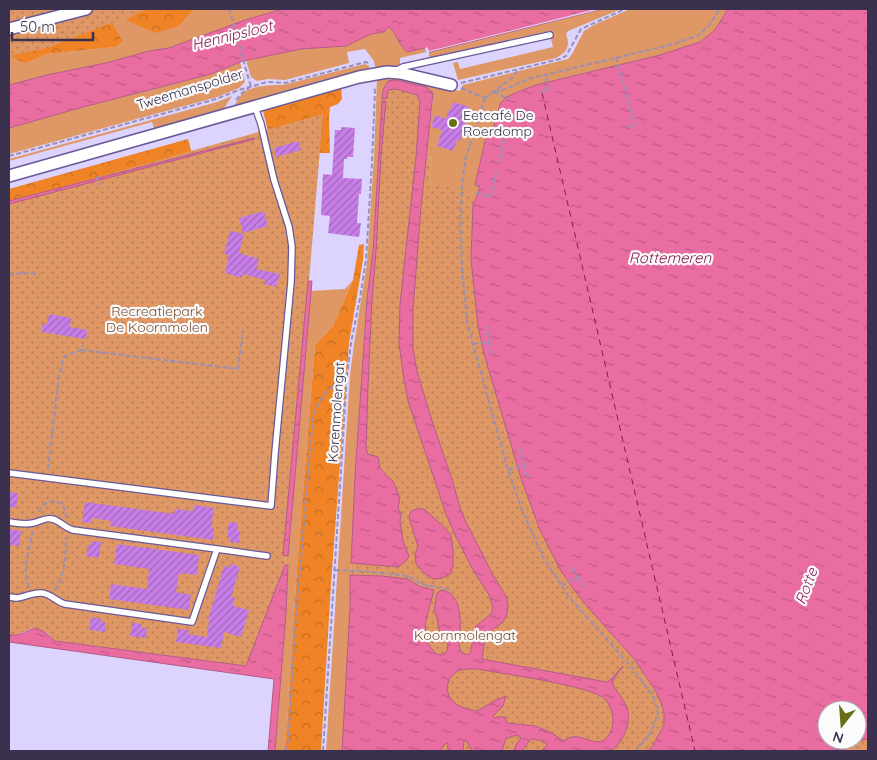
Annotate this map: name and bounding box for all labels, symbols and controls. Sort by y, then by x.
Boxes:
scale bar [12,10,94,42]
water label: Hennipsloot [190,15,276,54]
text: 50 m [20,17,55,36]
street label: Tweemanspolder [134,64,246,114]
place label: Eetcafé De Roerdomp [463,106,534,140]
marker: Eetcafé De Roerdomp [447,117,459,129]
water label: Rottemeren [629,248,712,267]
park label: Recreatiepark De Koornmolen [106,302,208,336]
street label: Korenmolengat [324,361,349,463]
water label: Rotte [790,565,822,607]
park label: Koornmolengat [414,626,516,644]
north arrow [817,700,867,750]
text: N [831,727,846,748]

